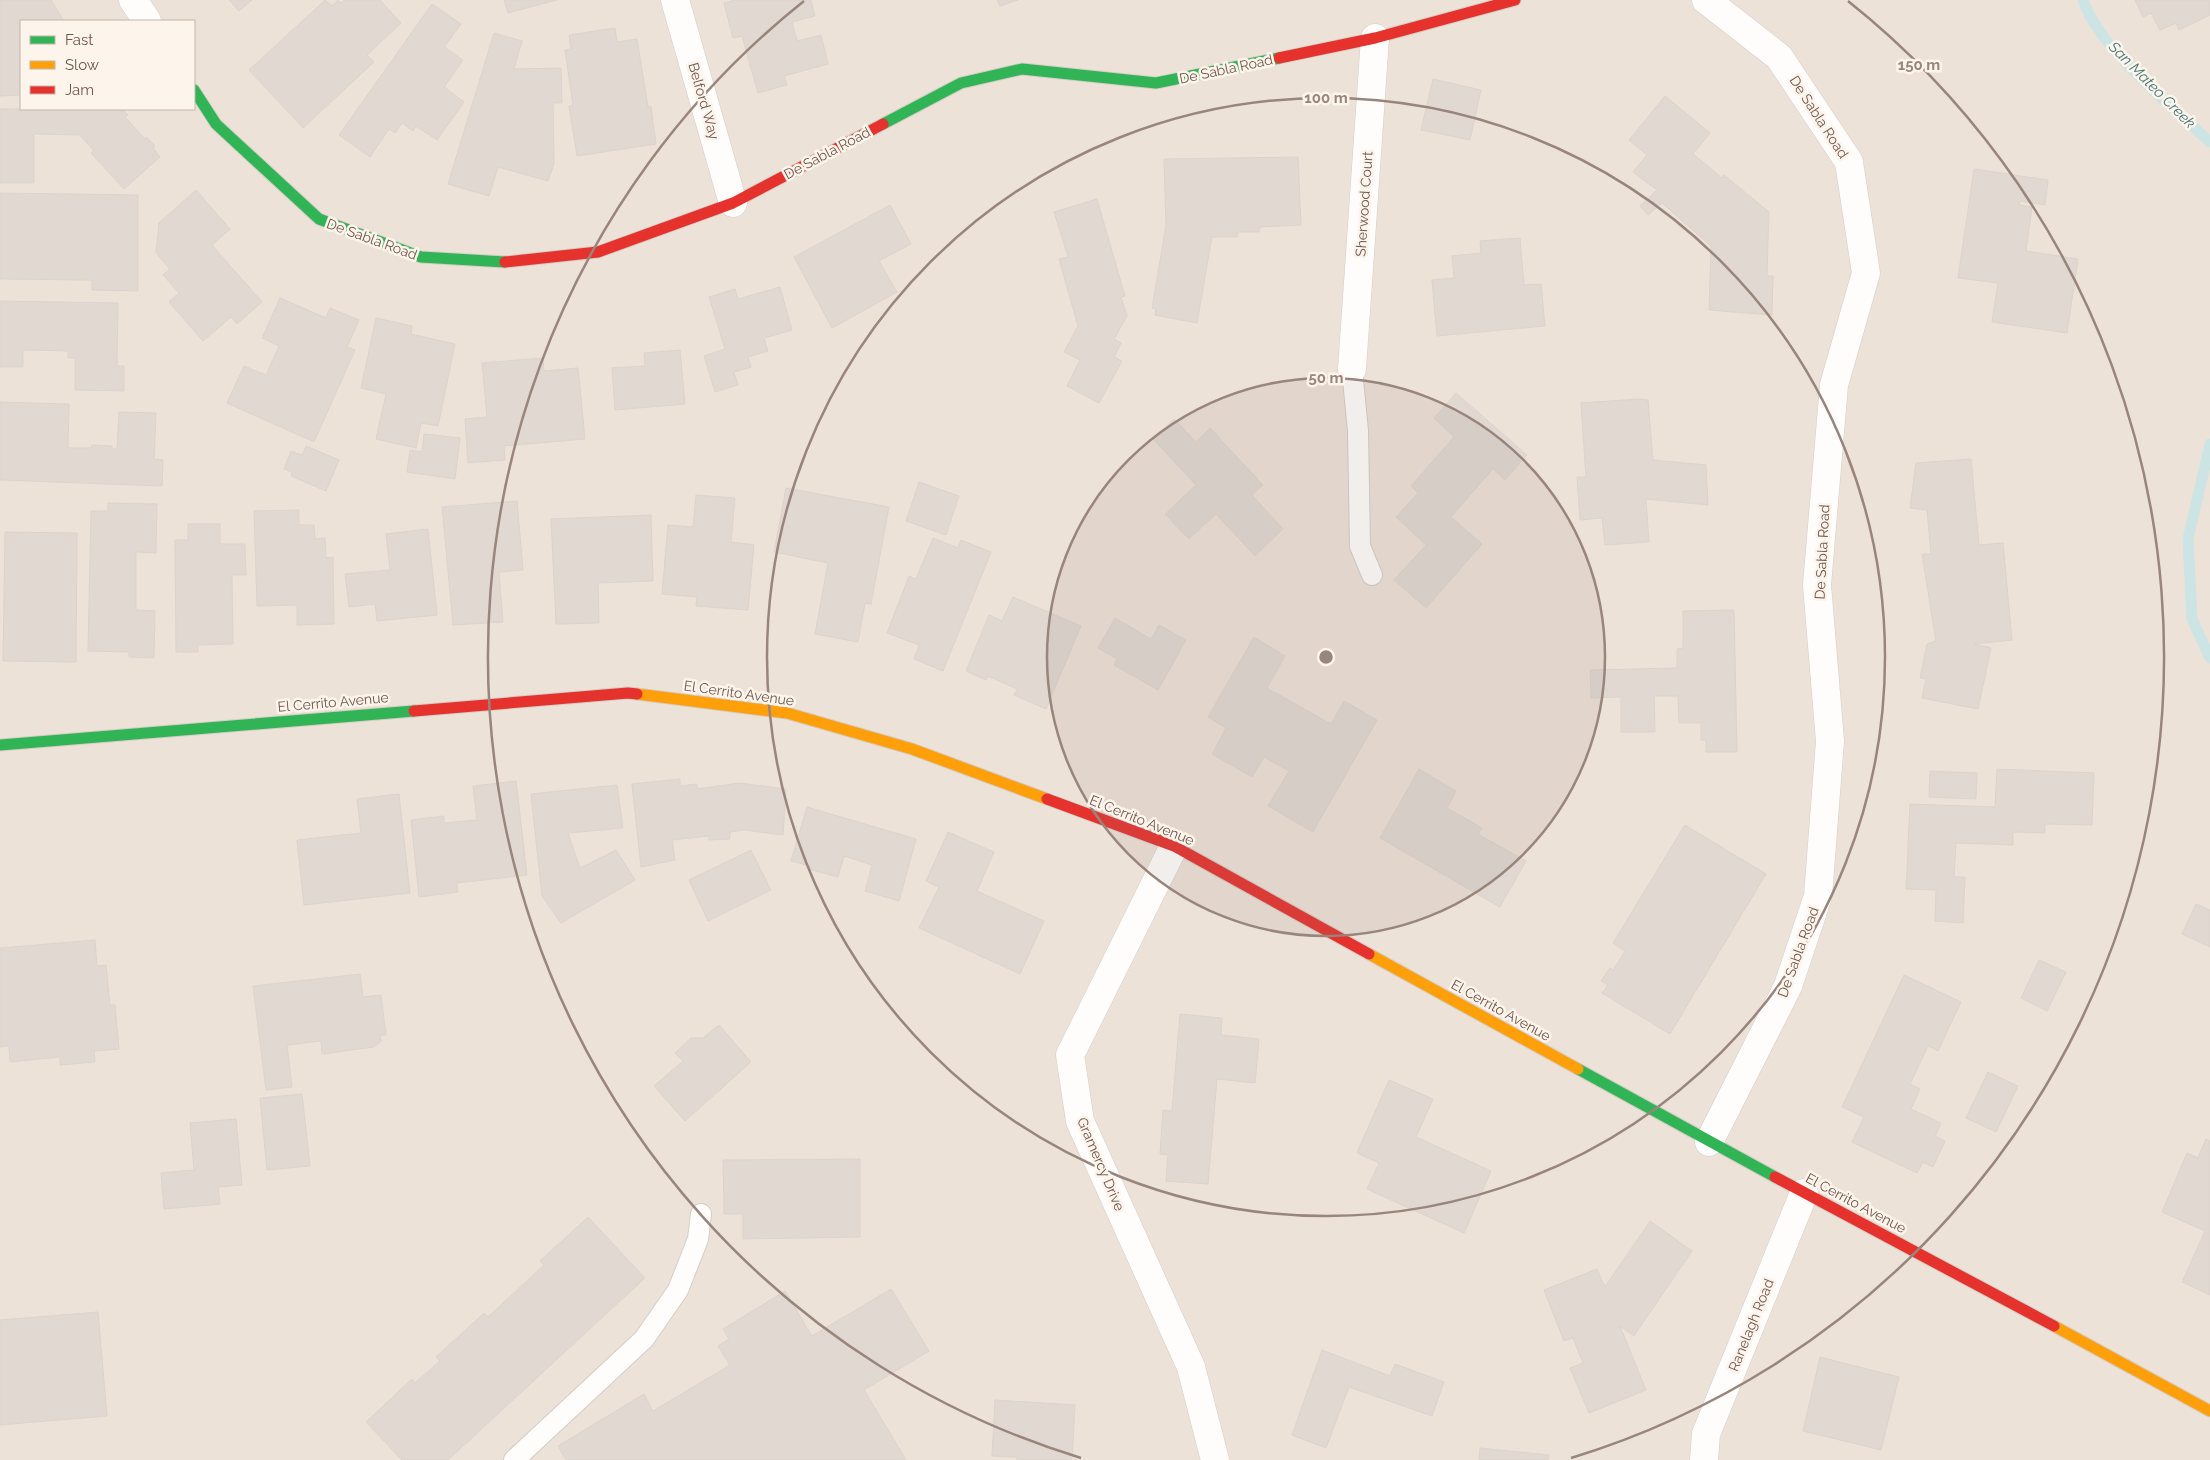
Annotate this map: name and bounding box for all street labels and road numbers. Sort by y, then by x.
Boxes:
street label: De Sabla Road [1178,51,1274,87]
street label: Belford Way [685,61,723,142]
street label: De Sabla Road [1786,73,1852,161]
street label: De Sabla Road [781,124,873,182]
street label: Sherwood Court [1352,150,1376,257]
street label: De Sabla Road [325,215,419,263]
street label: De Sabla Road [1812,504,1832,600]
street label: El Cerrito Avenue [683,677,795,709]
street label: El Cerrito Avenue [277,689,389,715]
street label: El Cerrito Avenue [1087,792,1197,848]
street label: De Sabla Road [1774,905,1822,999]
street label: El Cerrito Avenue [1448,976,1554,1044]
street label: Gramercy Drive [1074,1115,1128,1213]
street label: El Cerrito Avenue [1803,1170,1909,1236]
street label: Ranelagh Road [1725,1276,1777,1374]

